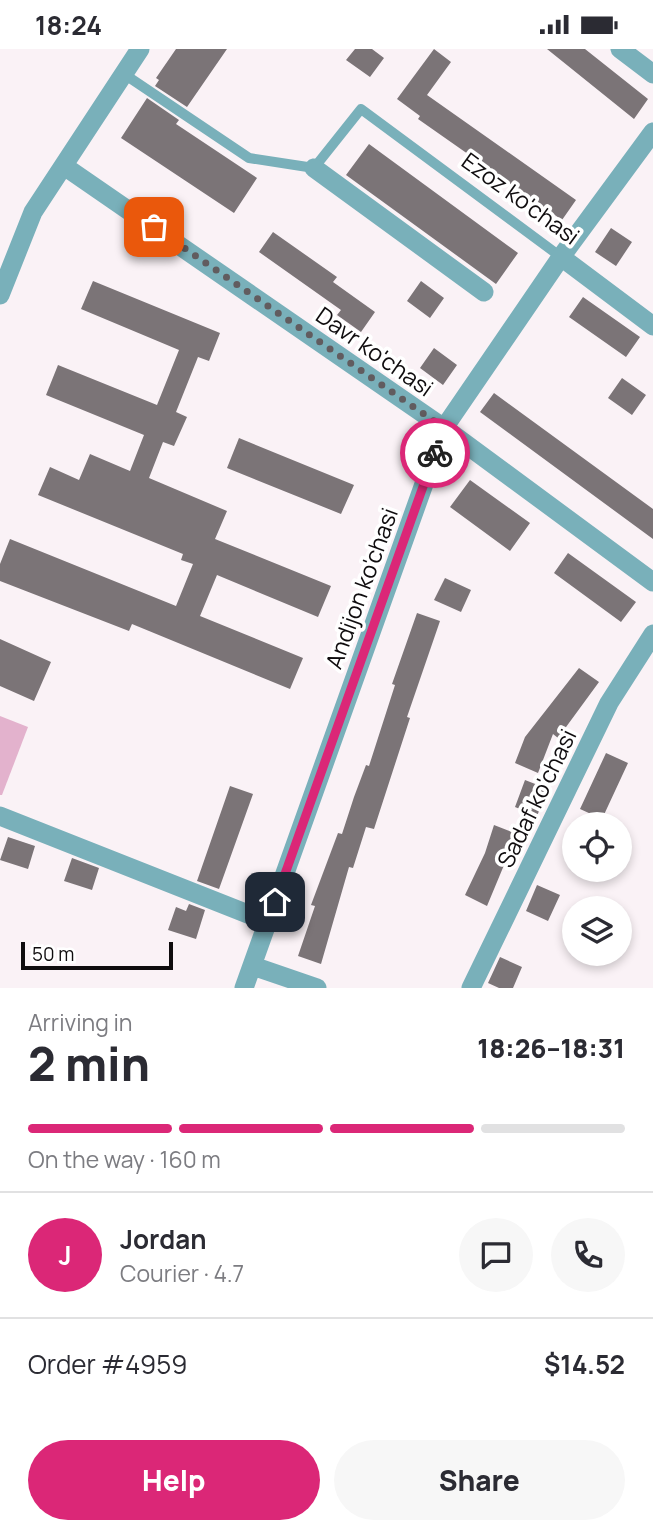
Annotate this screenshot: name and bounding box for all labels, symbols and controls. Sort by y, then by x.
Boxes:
text: 18:24 [35,7,102,43]
street label: Ezoz ko'chasi [456,144,586,252]
pin [124,197,184,257]
icon: bag [135,208,173,246]
street label: Davr ko'chasi [310,299,440,403]
courier [400,418,470,488]
icon: bike [416,434,454,472]
street label: Andijon ko'chasi [317,503,405,673]
street label: Sadaf ko'chasi [489,724,583,872]
map controls [562,812,632,966]
button: locate [562,812,632,882]
pin [245,872,305,932]
icon: home [256,883,294,921]
button: layers [562,896,632,966]
scale bar [21,939,173,971]
text: 50 m [32,941,74,967]
text: Arriving in [28,1006,133,1038]
text: 18:26–18:31 [477,1030,625,1066]
text: 2 min [28,1032,150,1095]
text: On the way · 160 m [28,1143,221,1175]
button: chat [459,1218,533,1292]
button: phone [551,1218,625,1292]
text: Jordan [120,1221,206,1257]
text: J [58,1237,72,1273]
text: Courier · 4.7 [120,1257,244,1289]
text: Order #4959 [28,1346,187,1382]
text: $14.52 [544,1346,625,1382]
button: Help [28,1440,320,1520]
button: Share [334,1440,625,1520]

